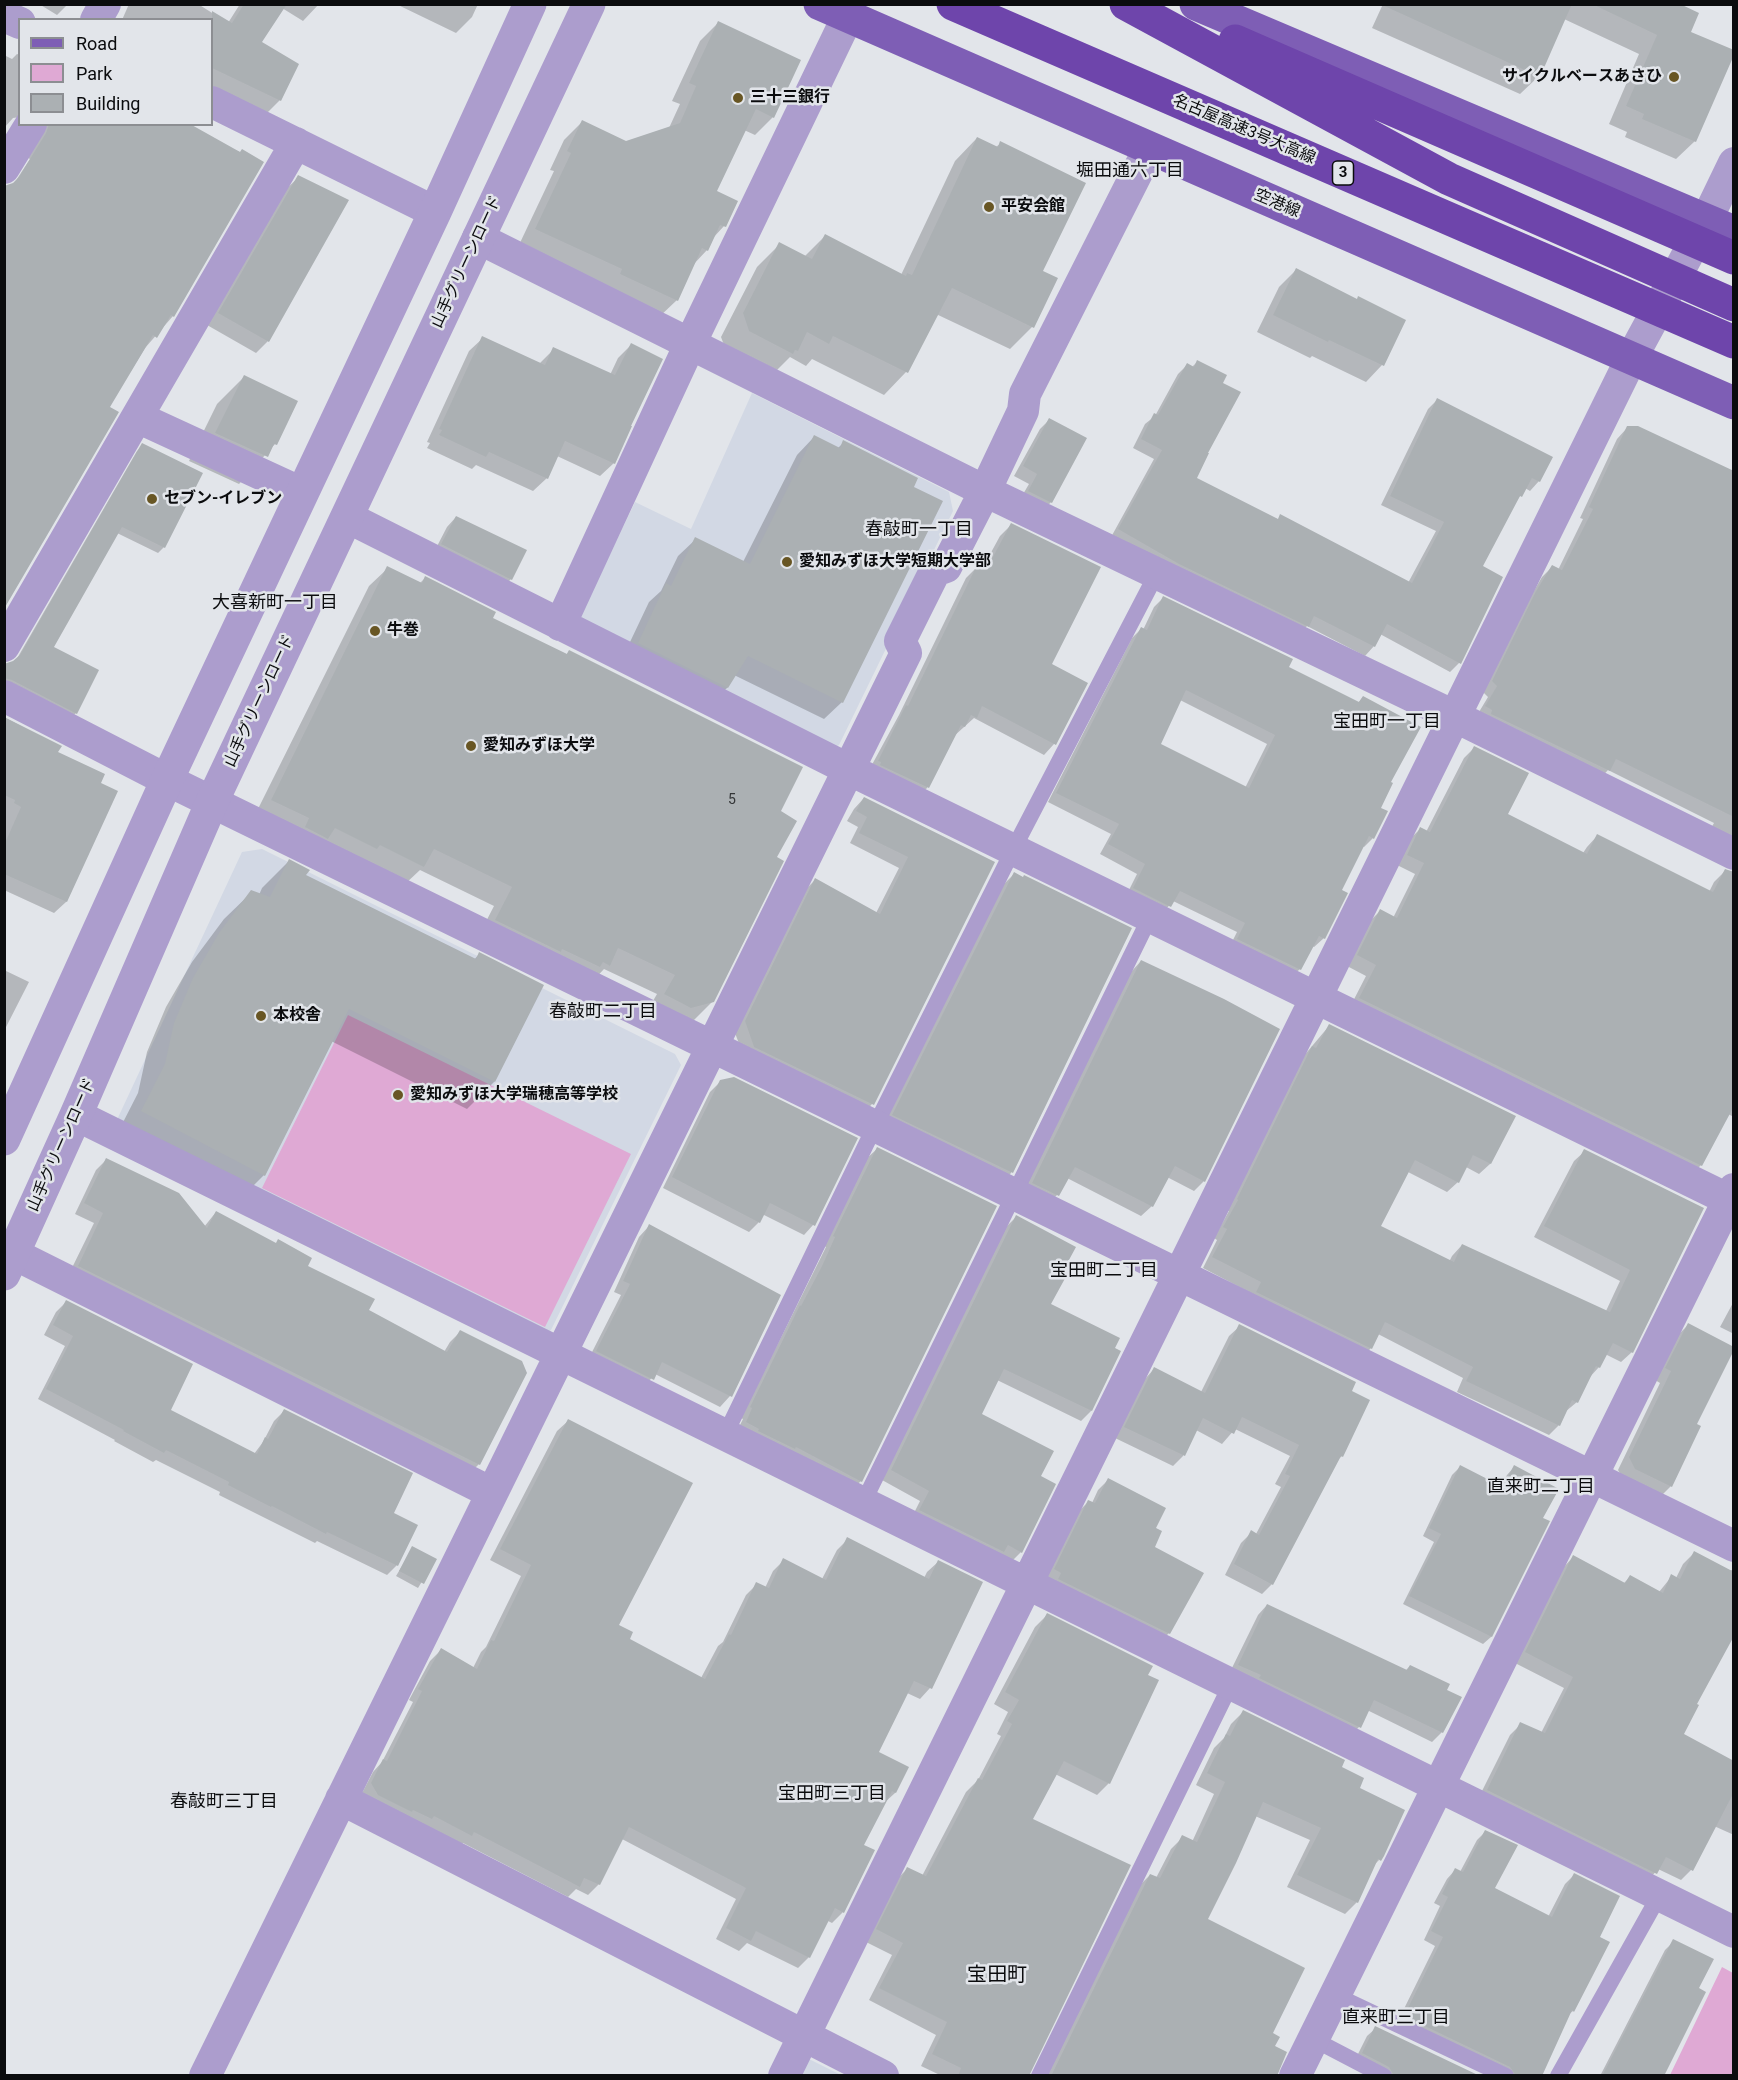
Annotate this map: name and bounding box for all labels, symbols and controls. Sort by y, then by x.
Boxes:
legend [18,18,213,126]
text: Road [76,33,117,54]
text: Park [76,63,112,84]
place label: サイクルベースあさひ [1502,67,1662,87]
marker: サイクルベースあさひ [1667,70,1681,84]
place label: 三十三銀行 [750,88,830,108]
marker: 三十三銀行 [731,91,745,105]
street label: 名古屋高速3号大高線 [1170,91,1318,169]
text: Building [76,93,140,114]
district label: 堀田通六丁目 [1076,160,1184,182]
road number: 3 [1332,161,1354,185]
street label: 空港線 [1251,186,1303,222]
street label: 山手グリーンロード [428,193,506,331]
place label: 平安会館 [1001,197,1065,217]
marker: 平安会館 [982,200,996,214]
place label: セブン-イレブン [164,489,282,509]
marker: セブン-イレブン [145,492,159,506]
district label: 春敲町一丁目 [865,519,973,541]
place label: 愛知みずほ大学短期大学部 [799,552,991,572]
marker: 愛知みずほ大学短期大学部 [780,555,794,569]
district label: 大喜新町一丁目 [212,592,338,614]
place label: 牛巻 [387,621,419,641]
marker: 牛巻 [368,624,382,638]
street label: 山手グリーンロード [221,632,299,770]
district label: 宝田町一丁目 [1333,711,1441,733]
place label: 愛知みずほ大学 [483,736,595,756]
marker: 愛知みずほ大学 [464,739,478,753]
house number: 5 [728,792,736,808]
district label: 春敲町二丁目 [549,1001,657,1023]
place label: 本校舎 [273,1006,321,1026]
marker: 本校舎 [254,1009,268,1023]
street label: 山手グリーンロード [24,1075,100,1215]
place label: 愛知みずほ大学瑞穂高等学校 [410,1085,618,1105]
marker: 愛知みずほ大学瑞穂高等学校 [391,1088,405,1102]
district label: 宝田町二丁目 [1050,1260,1158,1282]
district label: 直来町二丁目 [1487,1476,1595,1498]
district label: 宝田町三丁目 [778,1783,886,1805]
district label: 春敲町三丁目 [170,1791,278,1813]
district label: 宝田町 [967,1964,1027,1988]
district label: 直来町三丁目 [1342,2007,1450,2029]

